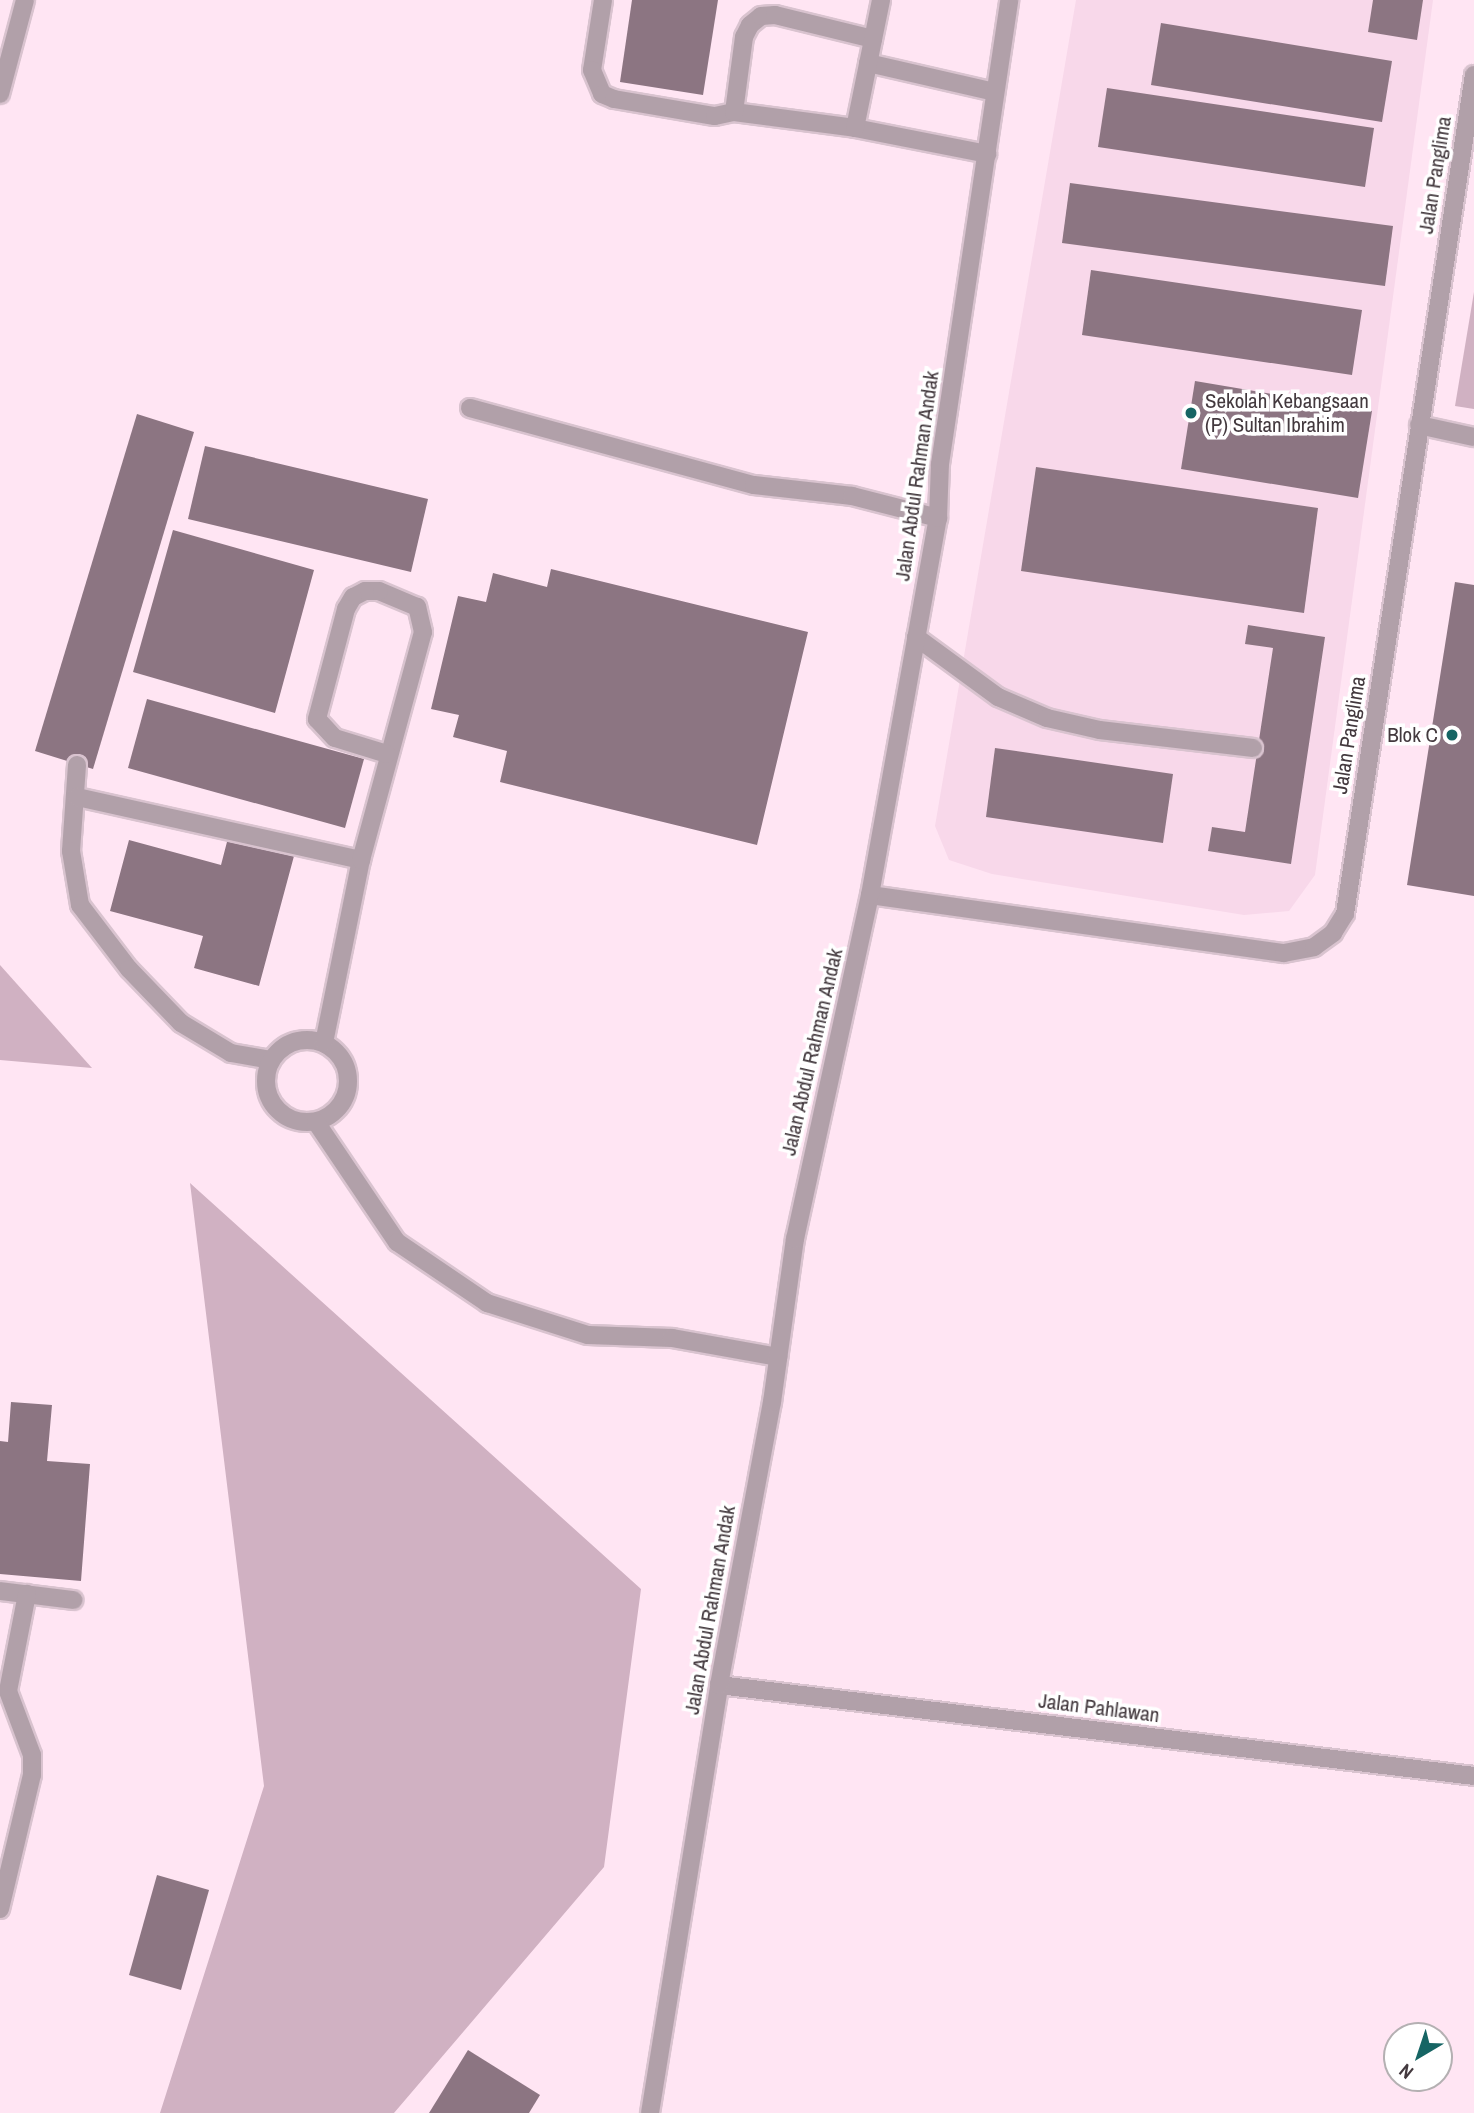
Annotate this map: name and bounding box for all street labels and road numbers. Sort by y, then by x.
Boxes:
street label: Jalan Panglima [1413,114,1457,236]
street label: Jalan Abdul Rahman Andak [890,369,944,583]
street label: Jalan Panglima [1327,674,1371,796]
street label: Jalan Abdul Rahman Andak [776,945,848,1159]
street label: Jalan Abdul Rahman Andak [679,1503,741,1717]
street label: Jalan Pahlawan [1037,1688,1161,1728]

